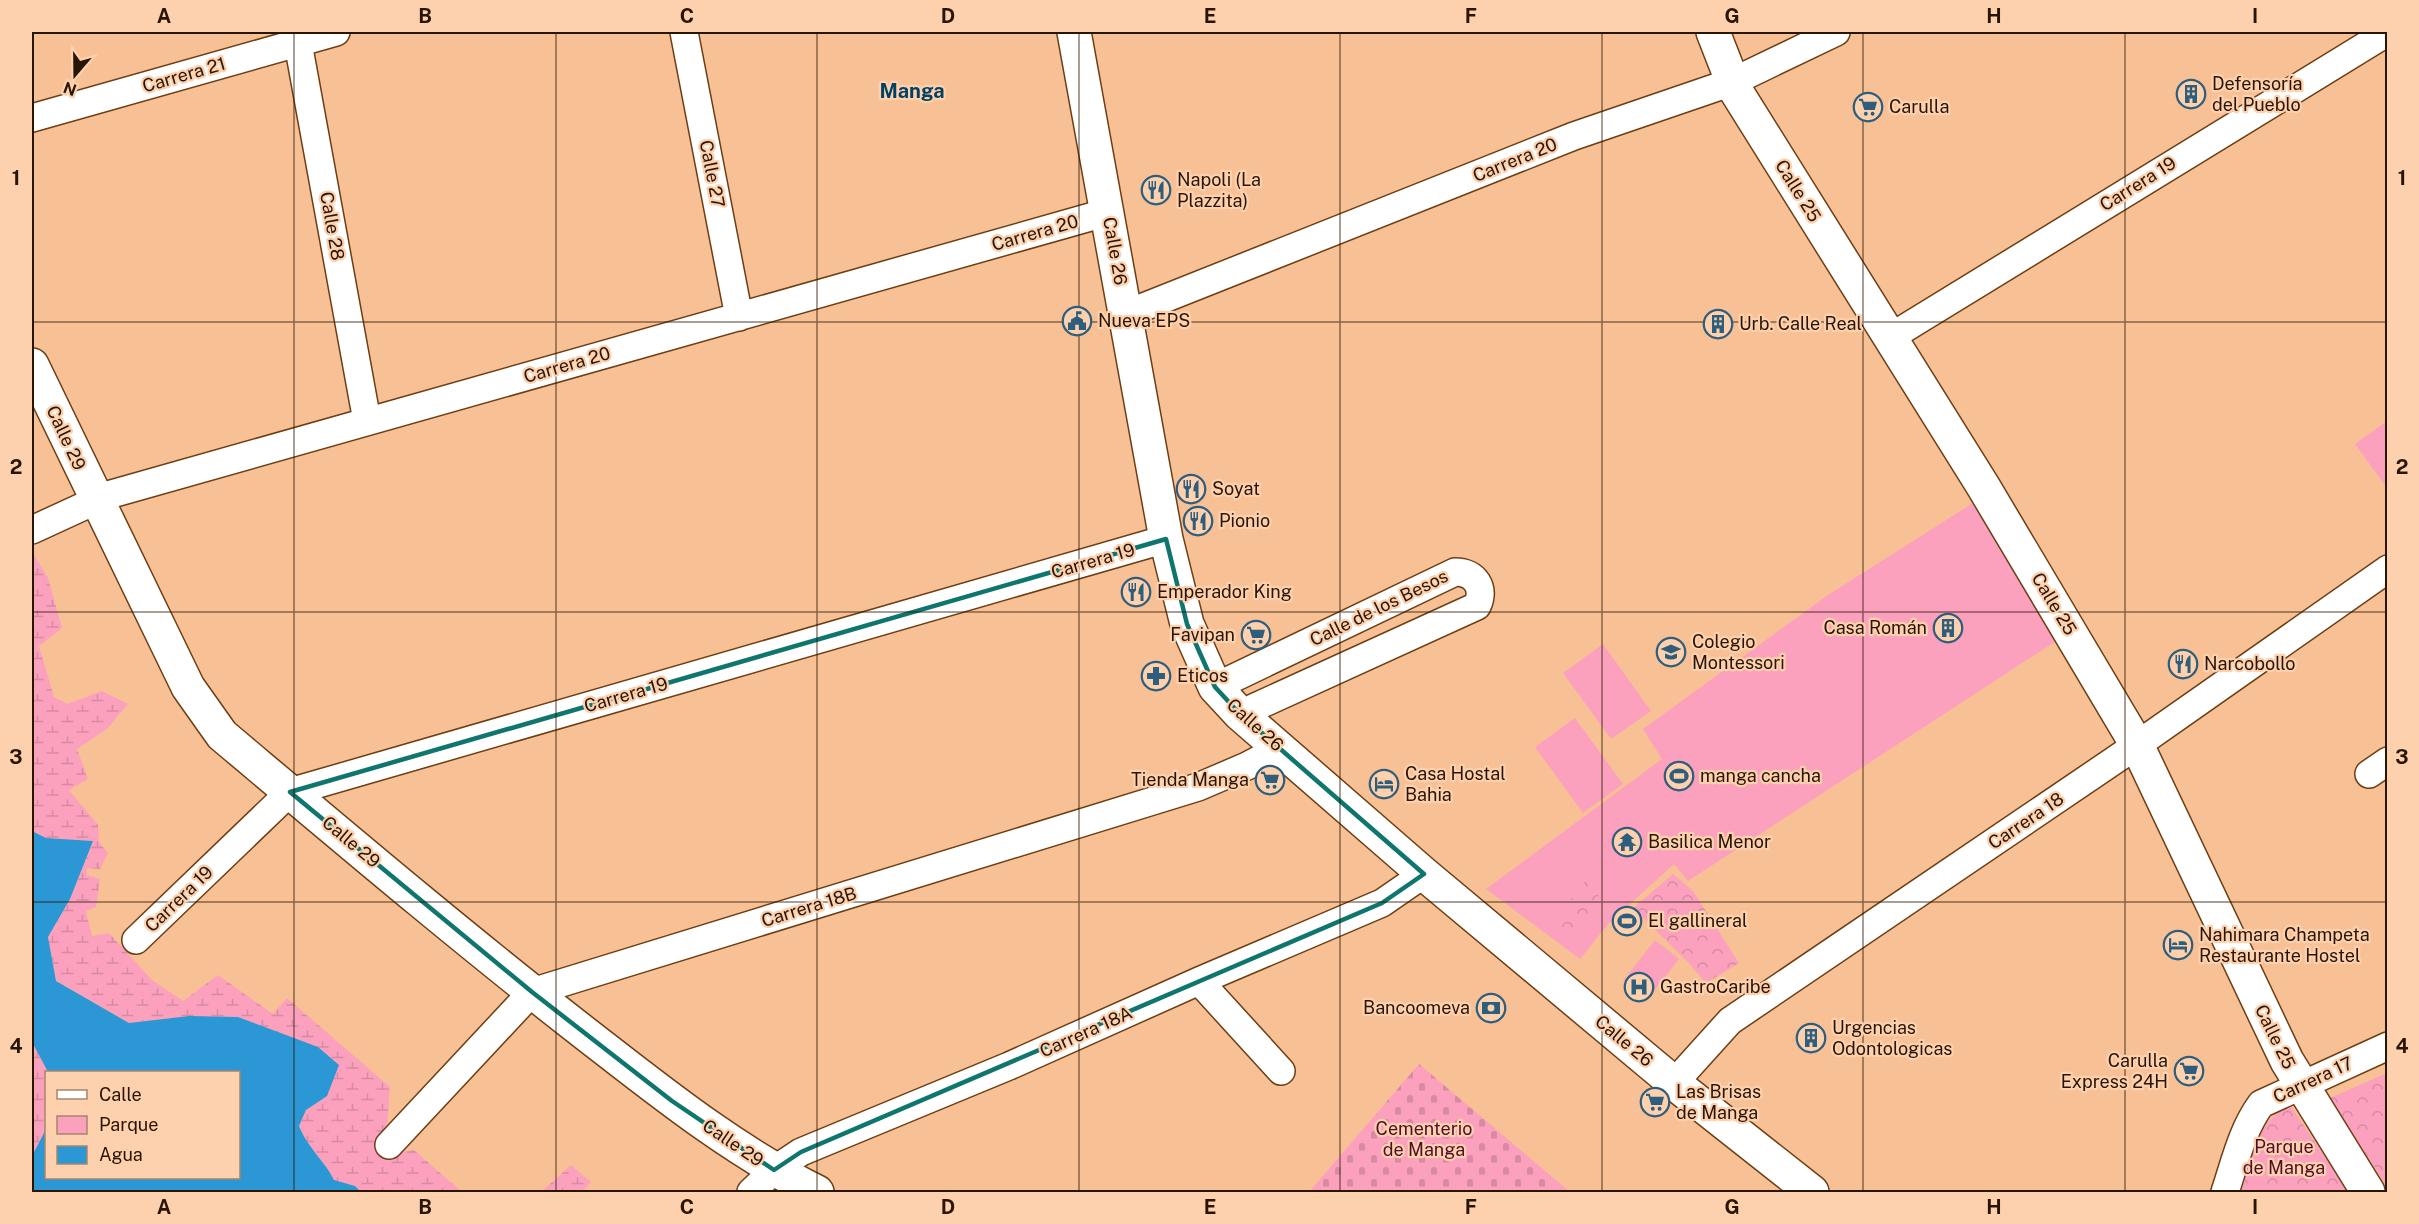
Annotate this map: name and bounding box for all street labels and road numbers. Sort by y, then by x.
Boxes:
street label: Carrera 21 [140,53,228,96]
street label: Carrera 20 [1470,133,1560,186]
street label: Calle 27 [696,138,729,209]
street label: Carrera 19 [2096,152,2180,215]
street label: Calle 25 [1771,156,1826,226]
street label: Calle 28 [316,190,349,262]
street label: Carrera 20 [989,210,1081,255]
street label: Calle 26 [1099,215,1132,287]
street label: Carrera 20 [521,342,613,387]
street label: Calle 29 [42,402,91,473]
street label: Carrera 19 [1049,539,1137,582]
street label: Calle de los Besos [1306,565,1451,650]
street label: Calle 25 [2028,569,2081,639]
street label: Carrera 19 [582,673,670,716]
street label: Calle 26 [1223,694,1288,755]
street label: Carrera 18 [1984,788,2067,853]
street label: Calle 29 [318,811,384,872]
street label: Carrera 19 [140,861,217,936]
street label: Carrera 18B [759,882,859,931]
street label: Calle 25 [2251,1001,2300,1072]
street label: Carrera 18A [1036,1002,1136,1061]
street label: Calle 26 [1591,1010,1657,1071]
street label: Carrera 17 [2270,1052,2356,1107]
street label: Calle 29 [699,1115,768,1171]

